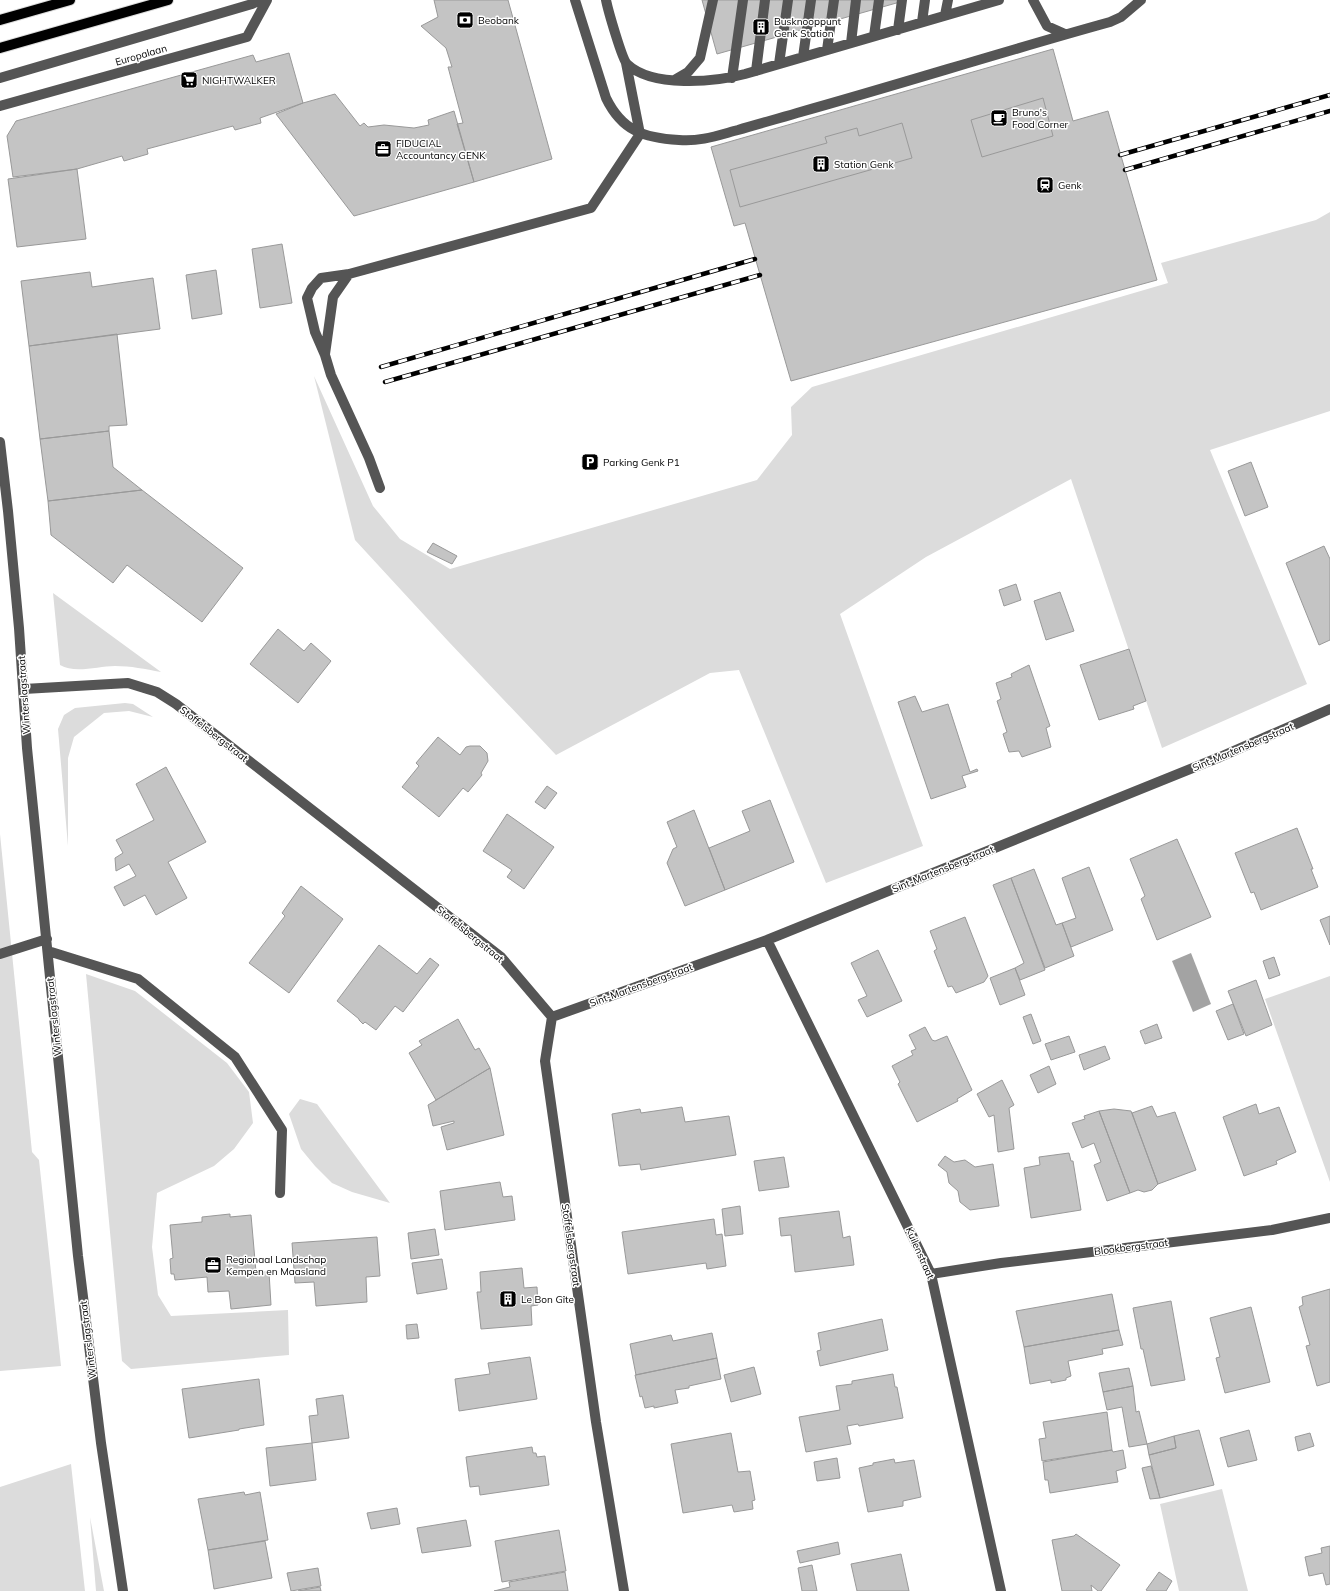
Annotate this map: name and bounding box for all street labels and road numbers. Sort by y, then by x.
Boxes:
street label: Europalaan [114,41,168,69]
street label: Winterslagstraat [15,655,33,735]
street label: Stoffelsbergstraat [177,703,251,765]
street label: Sint-Martensbergstraat [1190,720,1296,774]
street label: Sint-Martensbergstraat [890,842,996,895]
street label: Stoffelsbergstraat [434,903,507,966]
street label: Sint-Martensbergstraat [588,960,695,1010]
street label: Winterslagstraat [43,977,65,1057]
street label: Stoffelsbergstraat [559,1203,583,1288]
street label: Kuilenstraat [903,1225,937,1281]
street label: Blookbergstraat [1093,1236,1169,1258]
street label: Winterslagstraat [77,1300,99,1380]

